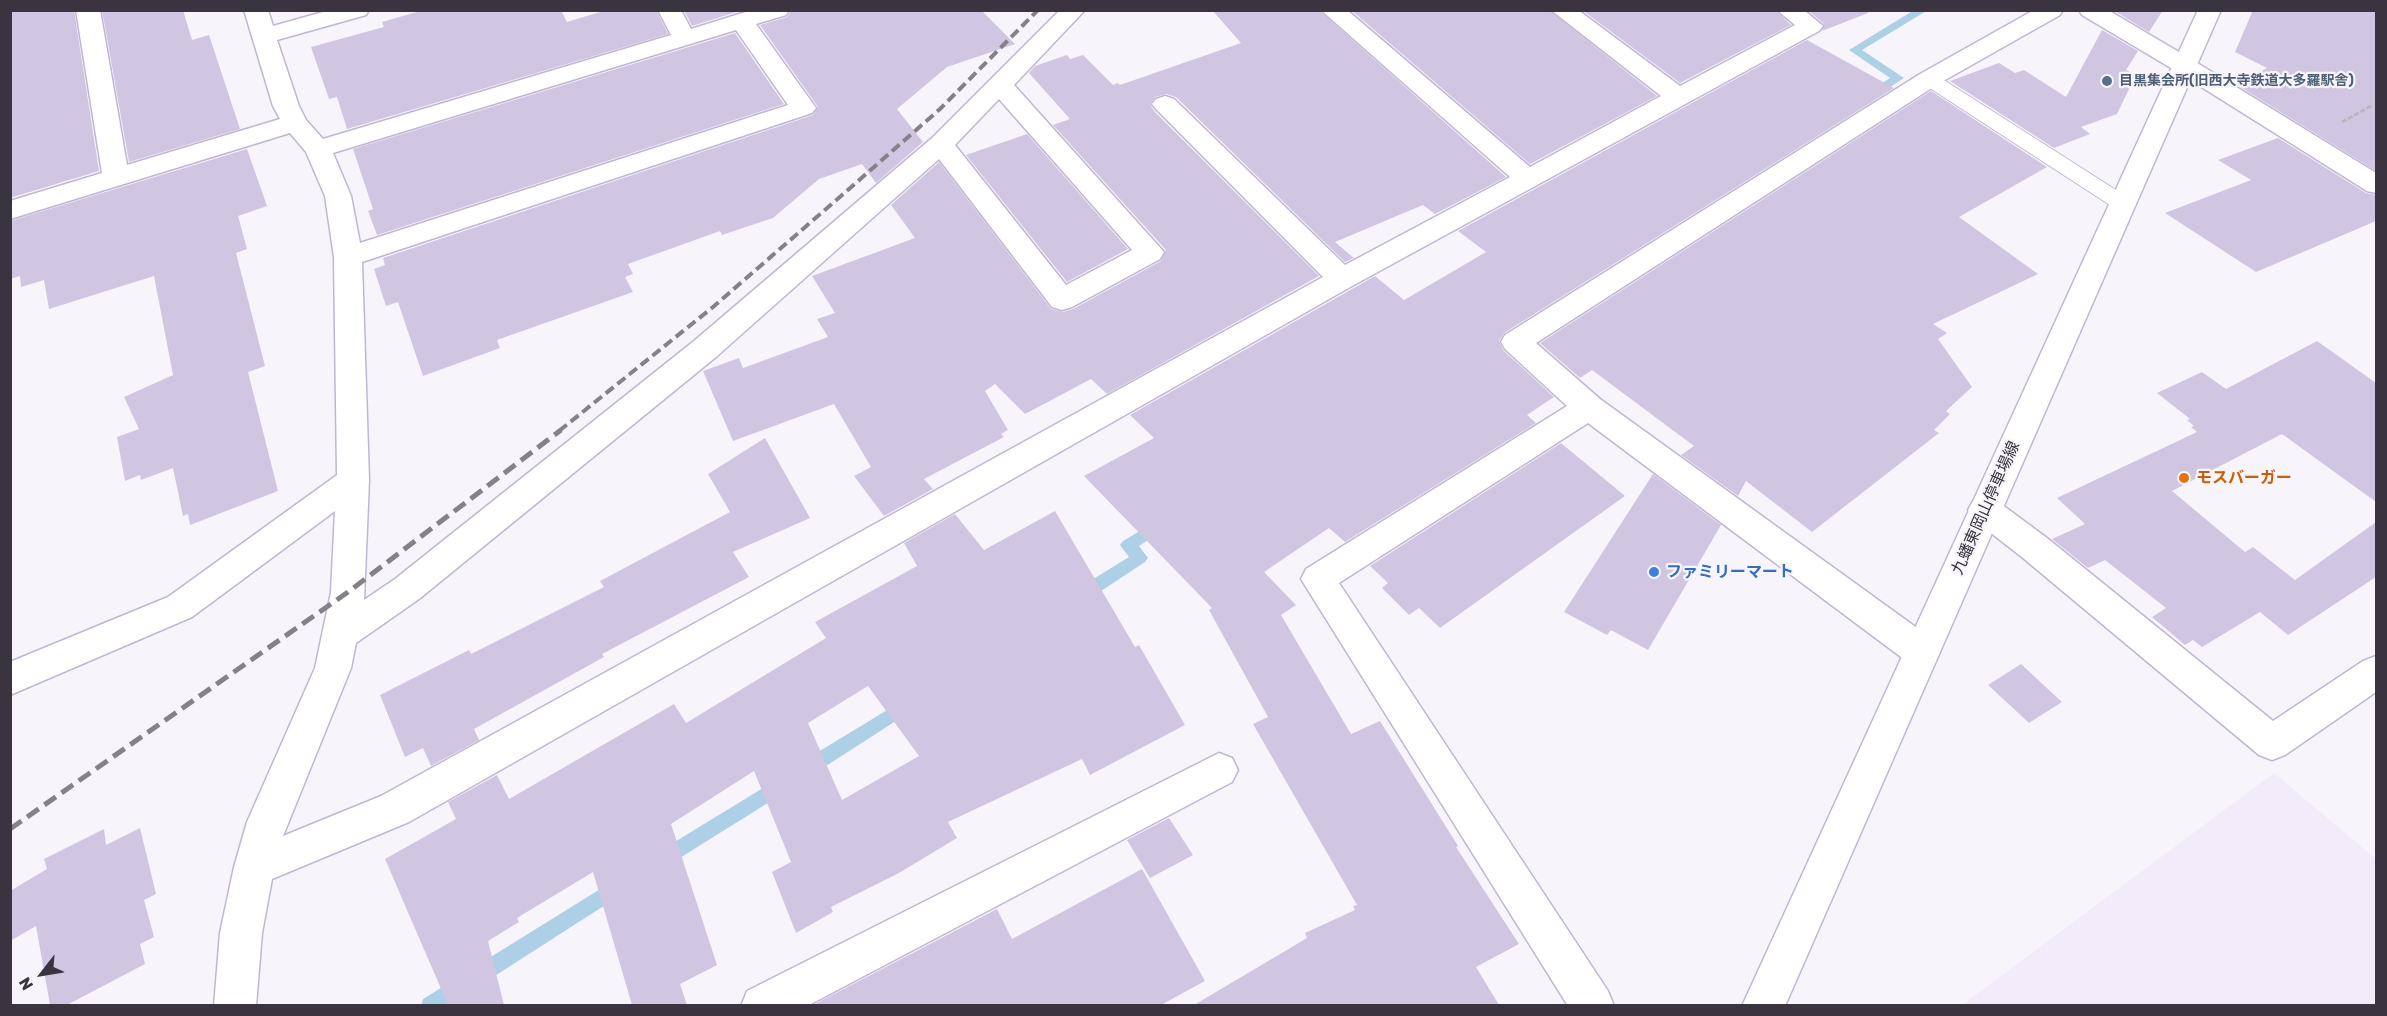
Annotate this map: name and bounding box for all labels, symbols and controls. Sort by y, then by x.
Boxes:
place label: 目黒集会所(旧西大寺鉄道大多羅駅舎) [2119,73,2354,89]
marker: 目黒集会所(旧西大寺鉄道大多羅駅舎) [2100,74,2114,88]
street label: 九蟠東岡山停車場線 [1948,438,2024,578]
place label: モスバーガー [2196,468,2292,488]
marker: モスバーガー [2177,471,2191,485]
place label: ファミリーマート [1666,562,1794,582]
marker: ファミリーマート [1647,565,1661,579]
north arrow [12,944,72,1004]
text: N [15,974,37,993]

